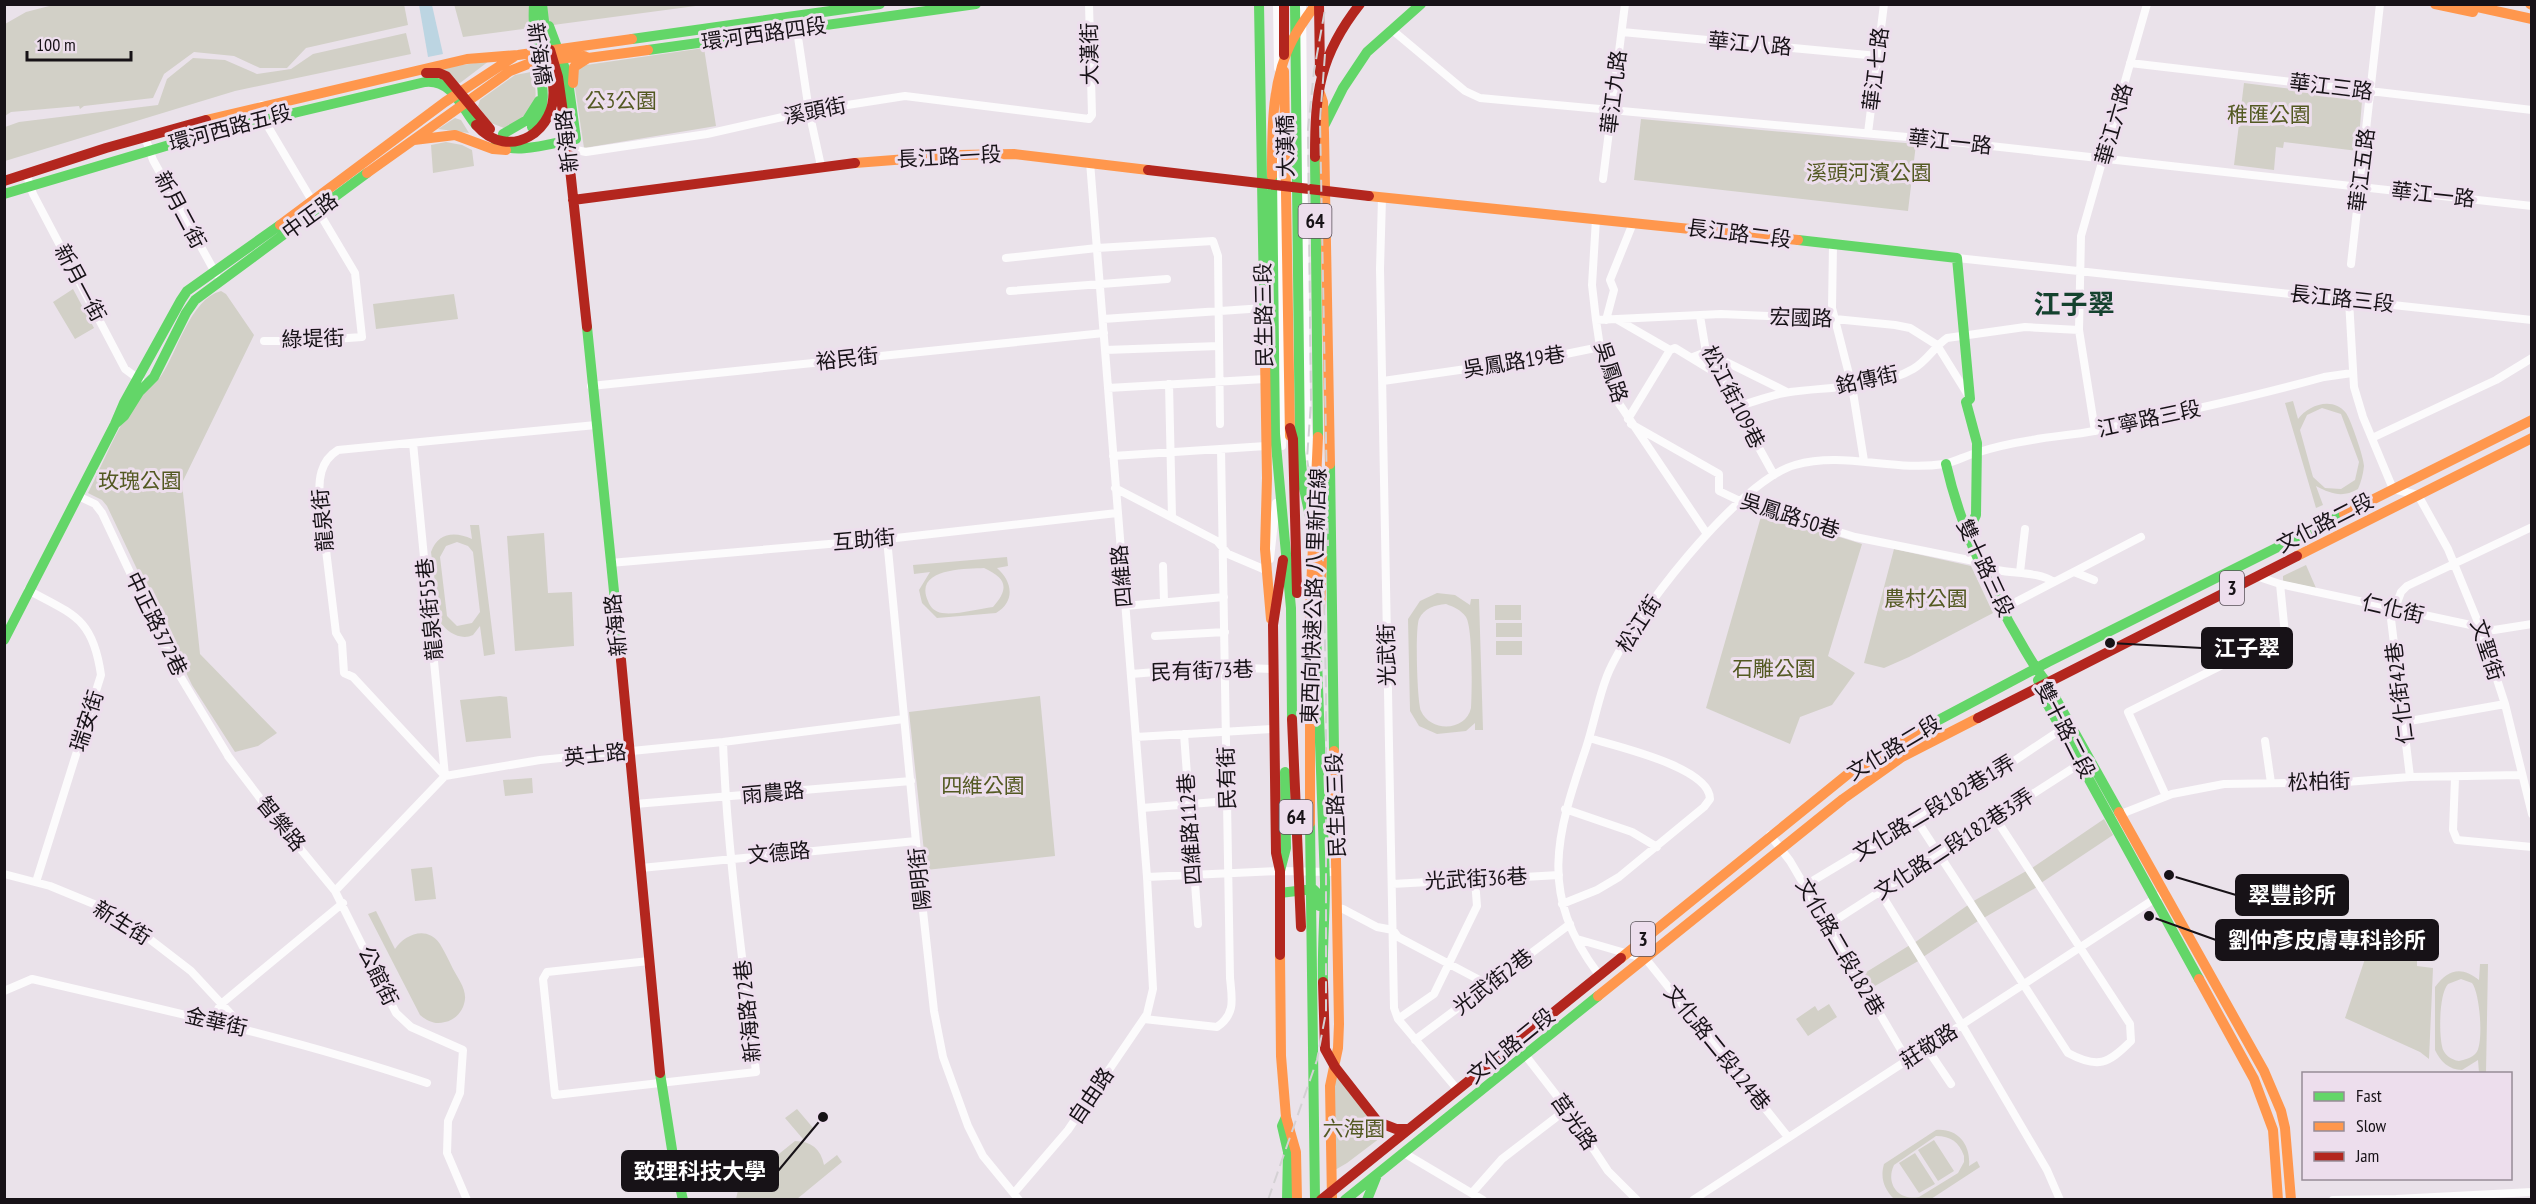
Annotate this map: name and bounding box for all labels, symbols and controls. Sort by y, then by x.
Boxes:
street label: 環河西路四段 [700,11,828,56]
street label: 新海橋 [522,21,557,87]
street label: 大漢街 [1075,22,1104,86]
scale bar [27,24,130,62]
street label: 華江八路 [1707,26,1793,61]
street label: 華江七路 [1857,26,1894,112]
text: 100 m [36,33,76,56]
street label: 華江九路 [1595,49,1632,135]
street label: 華江三路 [2288,68,2374,105]
street label: 華江六路 [2089,80,2138,168]
park label: 公3公園 [585,87,657,114]
street label: 溪頭街 [781,91,848,130]
street label: 環河西路五段 [166,98,294,157]
park label: 稚匯公園 [2227,101,2311,128]
street label: 新海路 [549,108,584,174]
street label: 大漢橋 [1271,114,1300,178]
street label: 華江一路 [1907,124,1993,159]
street label: 華江五路 [2343,127,2380,213]
street label: 長江路一段 [896,140,1002,173]
park label: 溪頭河濱公園 [1806,159,1932,186]
street label: 新月二街 [149,166,212,253]
street label: 華江一路 [2390,177,2476,212]
street label: 中正路 [276,186,343,245]
road number: 64 [1298,204,1332,238]
street label: 長江路二段 [1685,214,1793,253]
street label: 新月一街 [49,239,112,326]
street label: 民生路三段 [1249,262,1278,368]
street label: 長江路三段 [2288,280,2396,317]
district label: 江子翠 [2034,287,2115,321]
street label: 宏國路 [1769,303,1833,332]
street label: 綠堤街 [281,324,345,353]
street label: 吳鳳路 [1589,338,1634,406]
street label: 吳鳳路19巷 [1461,340,1567,383]
street label: 松江街109巷 [1696,341,1771,453]
street label: 裕民街 [814,342,880,375]
street label: 銘傳街 [1833,360,1901,399]
street label: 江寧路三段 [2095,394,2203,443]
park label: 玫瑰公園 [98,467,182,494]
street label: 東西向快速公路 八里新店線 [1296,467,1331,725]
street label: 龍泉街 [306,487,339,553]
street label: 吳鳳路50巷 [1737,487,1843,544]
street label: 文化路二段 [2272,487,2378,558]
street label: 雙十路三段 [1951,515,2020,621]
street label: 互助街 [831,523,897,556]
street label: 四維路 [1105,543,1138,609]
street label: 龍泉街55巷 [411,556,448,662]
street label: 中正路372巷 [120,567,193,680]
road number: 3 [2220,571,2244,605]
park label: 農村公園 [1884,585,1968,612]
street label: 仁化街 [2359,588,2427,629]
street label: 松江街 [1610,590,1667,657]
street label: 新海路 [599,592,632,658]
street label: 文聖街 [2465,616,2510,684]
street label: 光武街 [1372,623,1401,687]
callout: 江子翠 [2202,628,2292,668]
text: 江子翠 [2214,634,2280,662]
street label: 仁化街42巷 [2380,640,2419,746]
street label: 民有街73巷 [1150,655,1254,686]
park label: 石雕公園 [1732,655,1816,682]
street label: 雙十路二段 [2030,677,2101,783]
street label: 瑞安街 [64,687,109,755]
street label: 文化路二段 [1842,709,1946,786]
street label: 英士路 [562,738,628,771]
street label: 民有街 [1212,746,1241,810]
street label: 文化路二段182巷1弄 [1848,748,2020,867]
street label: 民生路三段 [1320,752,1351,858]
street label: 松柏街 [2287,767,2351,796]
park label: 四維公園 [941,772,1025,799]
street label: 四維路112巷 [1172,772,1207,886]
street label: 雨農路 [740,776,806,809]
street label: 文化路二段182巷3弄 [1869,782,2039,905]
street label: 智樂路 [251,791,312,857]
road number: 64 [1280,800,1312,834]
street label: 文德路 [746,836,812,869]
street label: 陽明街 [903,846,936,912]
street label: 光武街36巷 [1424,862,1528,895]
street label: 文化路二段182巷 [1790,873,1891,1020]
callout: 翠豐診所 [2236,875,2348,915]
text: 翠豐診所 [2248,881,2336,909]
street label: 新生街 [88,894,156,951]
callout: 劉仲彥皮膚專科診所 [2216,920,2438,960]
road number: 3 [1631,922,1655,956]
text: 劉仲彥皮膚專科診所 [2228,926,2426,954]
street label: 公館街 [353,942,404,1010]
street label: 光武街2巷 [1447,943,1538,1021]
street label: 新海路72巷 [729,958,766,1064]
street label: 文化路二段124巷 [1658,979,1776,1116]
street label: 金華街 [182,1001,250,1042]
street label: 文化路二段 [1461,1002,1560,1089]
street label: 莊敬路 [1895,1017,1962,1074]
street label: 自由路 [1062,1062,1119,1129]
legend [2302,1072,2512,1180]
text: Fast [2356,1084,2382,1107]
street label: 莒光路 [1545,1088,1604,1155]
text: Slow [2356,1114,2387,1137]
park label: 六海園 [1323,1115,1386,1142]
text: Jam [2355,1144,2379,1167]
callout: 致理科技大學 [622,1151,778,1191]
text: 致理科技大學 [634,1157,766,1185]

